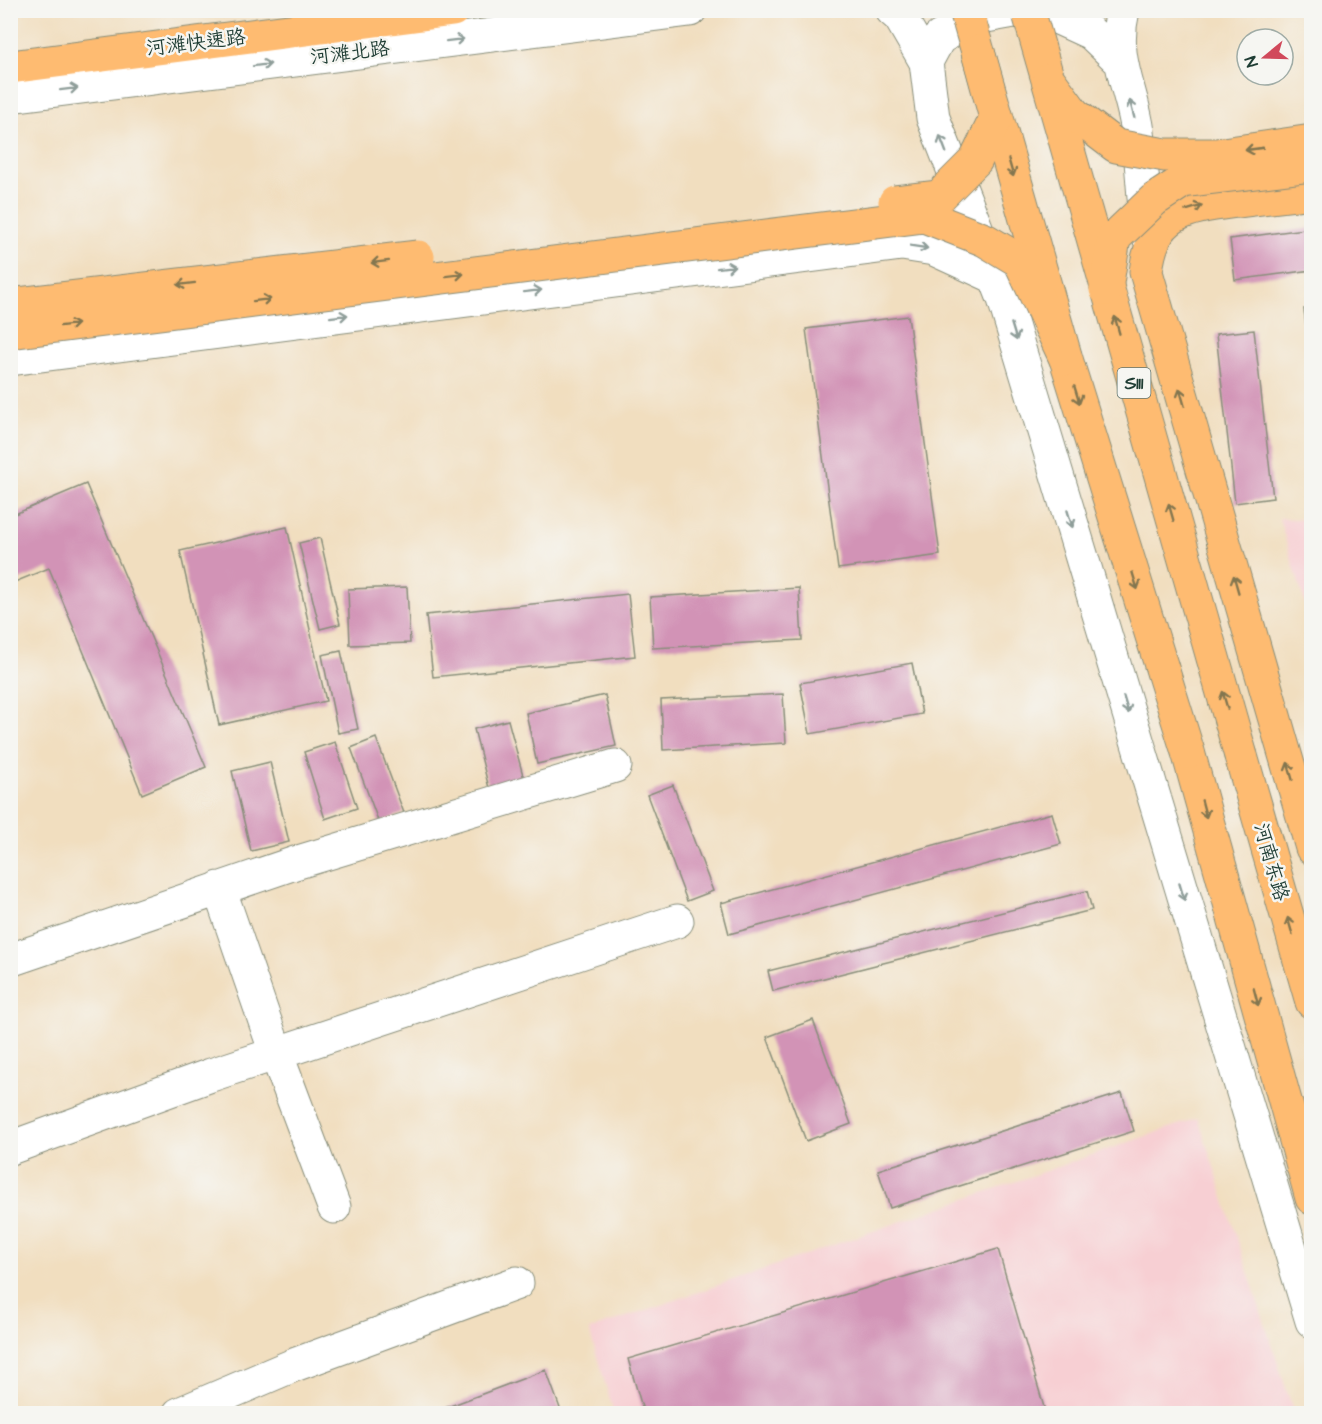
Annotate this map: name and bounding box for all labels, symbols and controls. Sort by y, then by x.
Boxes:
street label: 河滩快速路 [145,23,248,63]
north arrow [1235,27,1295,87]
street label: 河滩北路 [309,34,392,72]
one-way arrow [445,34,465,45]
text: N [1240,53,1264,70]
one-way arrow [252,59,271,70]
one-way arrow [58,83,78,94]
one-way arrow [1126,100,1138,119]
one-way arrow [937,135,948,153]
one-way arrow [1244,144,1264,155]
one-way arrow [1006,158,1017,177]
one-way arrow [1184,202,1203,213]
one-way arrow [909,241,929,252]
one-way arrow [370,257,390,268]
one-way arrow [716,261,735,272]
one-way arrow [445,270,465,281]
one-way arrow [177,279,196,290]
one-way arrow [522,286,542,297]
one-way arrow [252,294,271,305]
one-way arrow [329,310,349,321]
one-way arrow [1111,316,1122,335]
one-way arrow [58,319,78,330]
one-way arrow [1009,322,1020,341]
road number: S111 [1118,368,1150,398]
one-way arrow [1073,385,1084,404]
one-way arrow [1176,387,1187,406]
one-way arrow [1165,503,1176,522]
one-way arrow [1065,509,1076,528]
one-way arrow [1130,571,1141,590]
one-way arrow [1230,575,1241,594]
one-way arrow [1218,691,1230,710]
one-way arrow [1121,695,1132,714]
one-way arrow [1283,762,1295,781]
one-way arrow [1199,799,1210,818]
street label: 河南东路 [1247,820,1296,905]
one-way arrow [1177,882,1188,901]
one-way arrow [1283,917,1295,936]
one-way arrow [1251,987,1262,1006]

